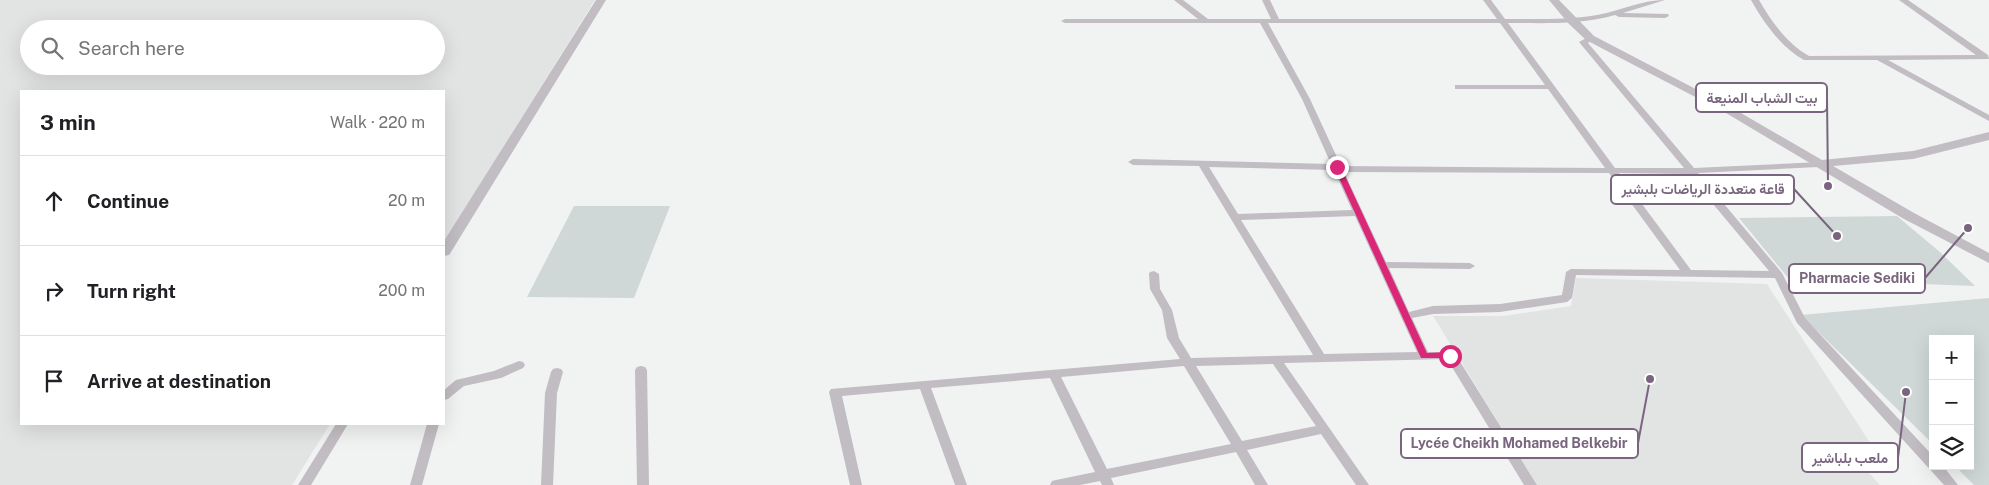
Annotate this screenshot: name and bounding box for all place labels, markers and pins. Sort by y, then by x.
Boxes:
callout: بيت الشباب المنيعة [1696,83,1827,112]
callout: قاعة متعددة الرياضات بلبشير [1611,175,1794,204]
callout: Pharmacie Sediki [1789,264,1925,293]
callout: Lycée Cheikh Mohamed Belkebir [1401,429,1638,458]
callout: ملعب بلباشير [1802,443,1898,472]

